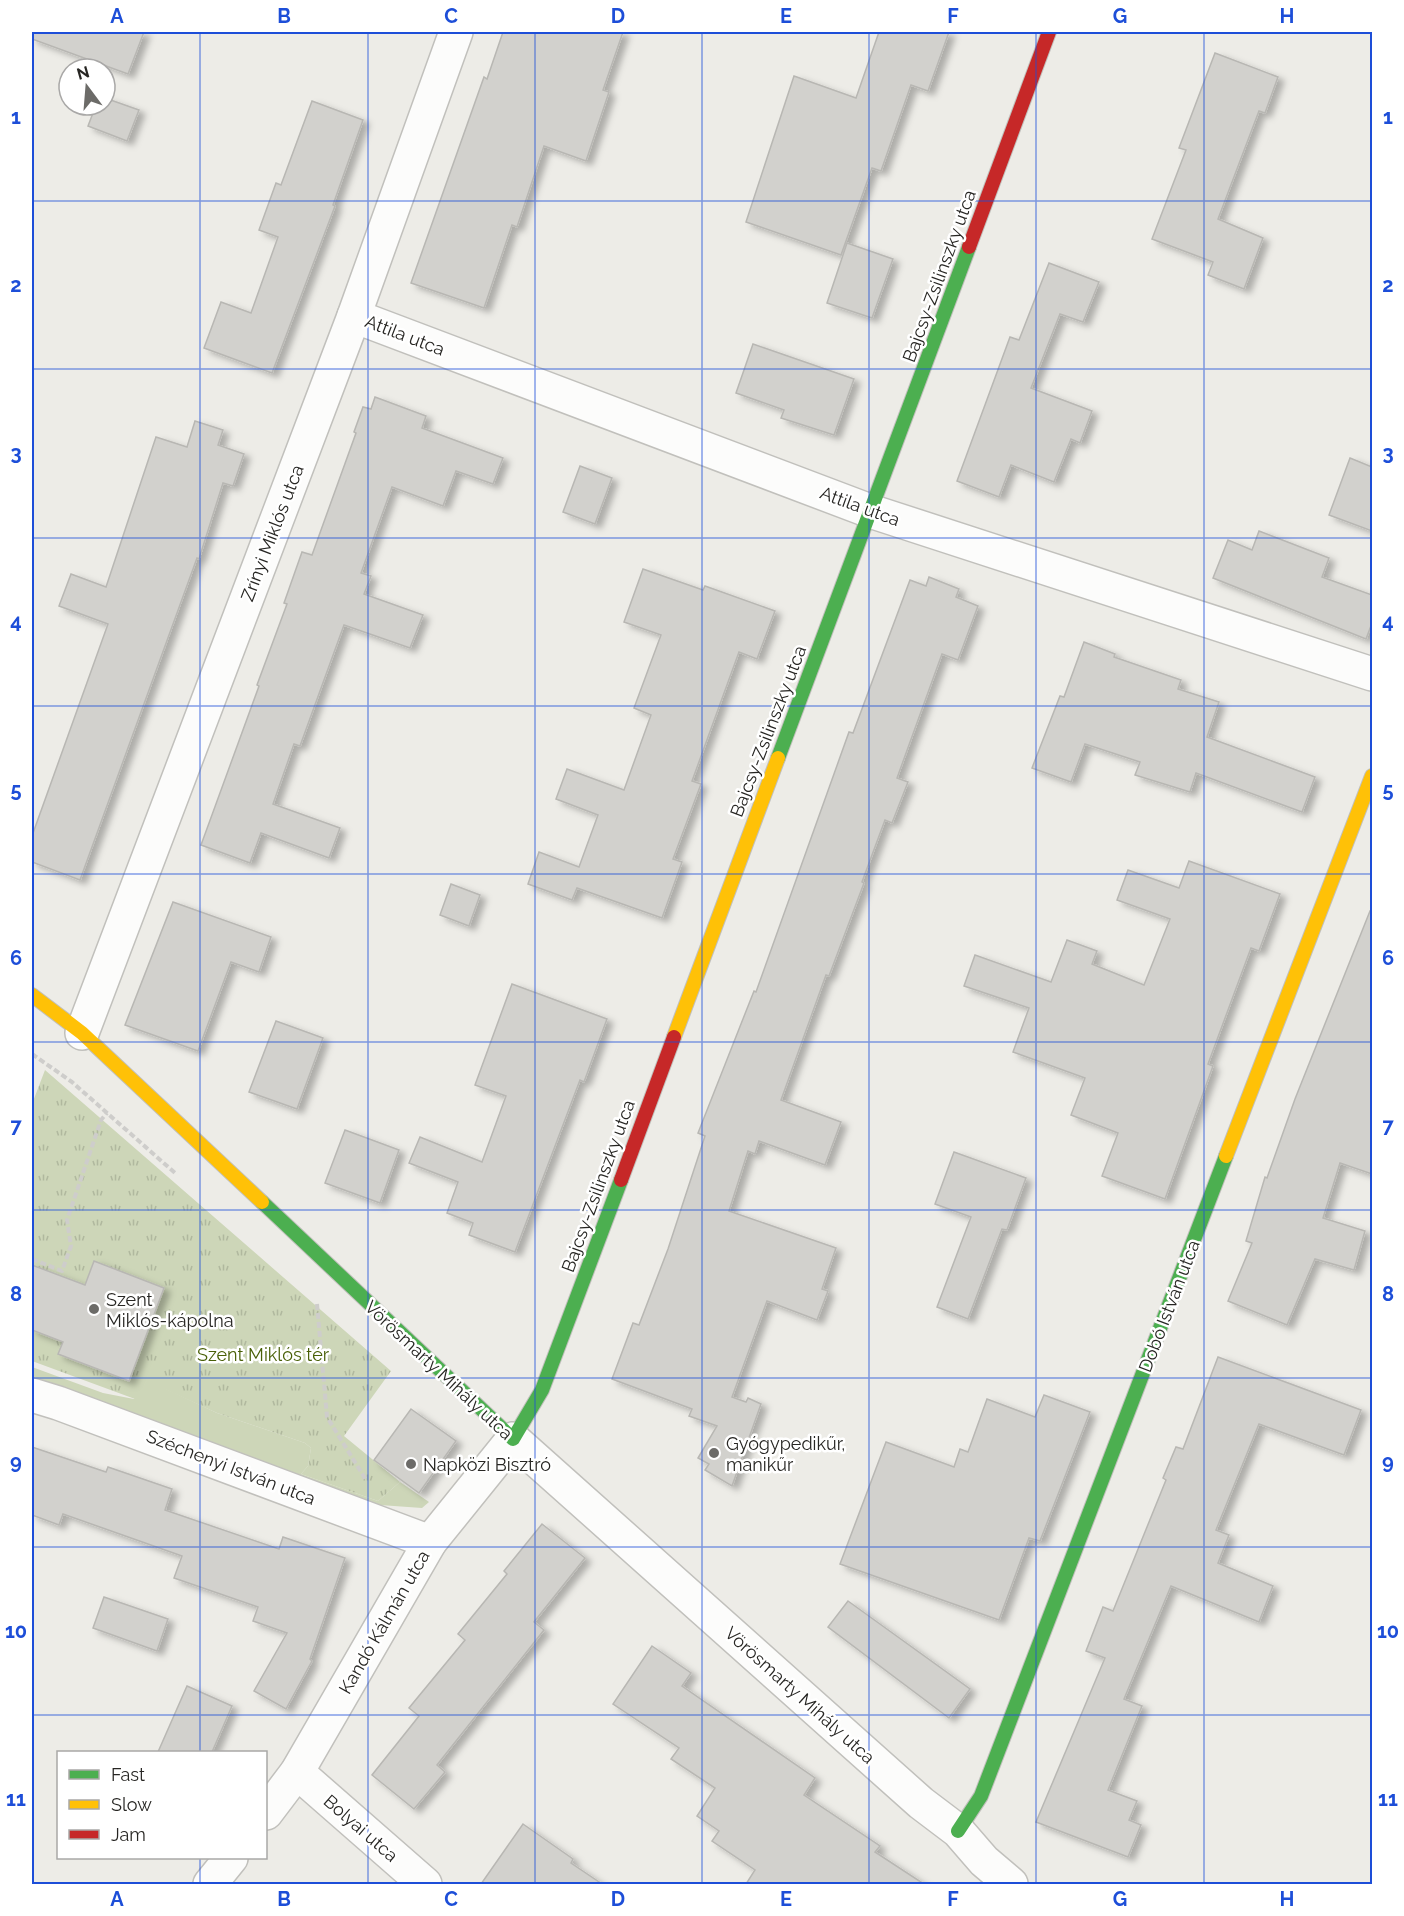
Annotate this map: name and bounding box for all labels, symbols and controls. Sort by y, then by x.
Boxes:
text: A [110,4,124,28]
text: B [277,4,291,28]
text: C [444,4,458,28]
text: D [611,4,625,28]
text: E [780,4,792,28]
text: F [947,4,959,28]
text: G [1113,4,1127,28]
text: H [1280,4,1294,28]
north arrow [57,57,117,117]
text: N [75,62,91,84]
text: 1 [11,105,21,129]
text: 1 [1383,105,1393,129]
street label: Bajcsy-Zsilinszky utca [898,187,980,365]
text: 2 [10,273,22,297]
text: 2 [1382,273,1394,297]
street label: Attila utca [362,310,448,360]
text: 3 [10,441,22,465]
text: 3 [1382,441,1394,465]
street label: Zrínyi Miklós utca [236,462,308,604]
street label: Attila utca [817,482,903,530]
text: 4 [10,609,22,633]
text: 4 [1382,609,1394,633]
street label: Bajcsy-Zsilinszky utca [726,642,810,820]
text: 5 [10,778,22,802]
text: 5 [1382,778,1394,802]
text: 6 [10,946,22,970]
text: 6 [1382,946,1394,970]
street label: Bajcsy-Zsilinszky utca [557,1097,639,1275]
text: 7 [10,1114,22,1138]
text: 7 [1382,1114,1394,1138]
street label: Dobó István utca [1134,1237,1204,1375]
text: 8 [10,1282,22,1306]
text: 8 [1382,1282,1394,1306]
place label: Szent Miklós-kápolna [106,1289,233,1331]
street label: Vörösmarty Mihály utca [361,1296,517,1444]
marker: Szent Miklós-kápolna [87,1302,101,1316]
park label: Szent Miklós tér [197,1344,330,1365]
street label: Széchenyi István utca [144,1425,318,1509]
place label: Gyógypedikűr, manikűr [726,1433,845,1475]
marker: Gyógypedikűr, manikűr [707,1446,721,1460]
text: 9 [10,1450,22,1474]
text: 9 [1382,1450,1394,1474]
place label: Napközi Bisztró [423,1454,551,1475]
marker: Napközi Bisztró [404,1457,418,1471]
street label: Kandó Kálmán utca [334,1546,434,1698]
text: 10 [5,1619,27,1643]
text: 10 [1377,1619,1399,1643]
street label: Vörösmarty Mihály utca [721,1622,879,1768]
legend [57,1751,267,1859]
text: Fast [111,1764,145,1785]
text: 11 [6,1787,26,1811]
text: 11 [1378,1787,1398,1811]
street label: Bolyai utca [320,1790,402,1866]
text: Slow [111,1794,152,1815]
text: Jam [111,1824,146,1845]
text: A [110,1887,124,1911]
text: B [277,1887,291,1911]
text: C [444,1887,458,1911]
text: D [611,1887,625,1911]
text: E [780,1887,792,1911]
text: F [947,1887,959,1911]
text: G [1113,1887,1127,1911]
text: H [1280,1887,1294,1911]

